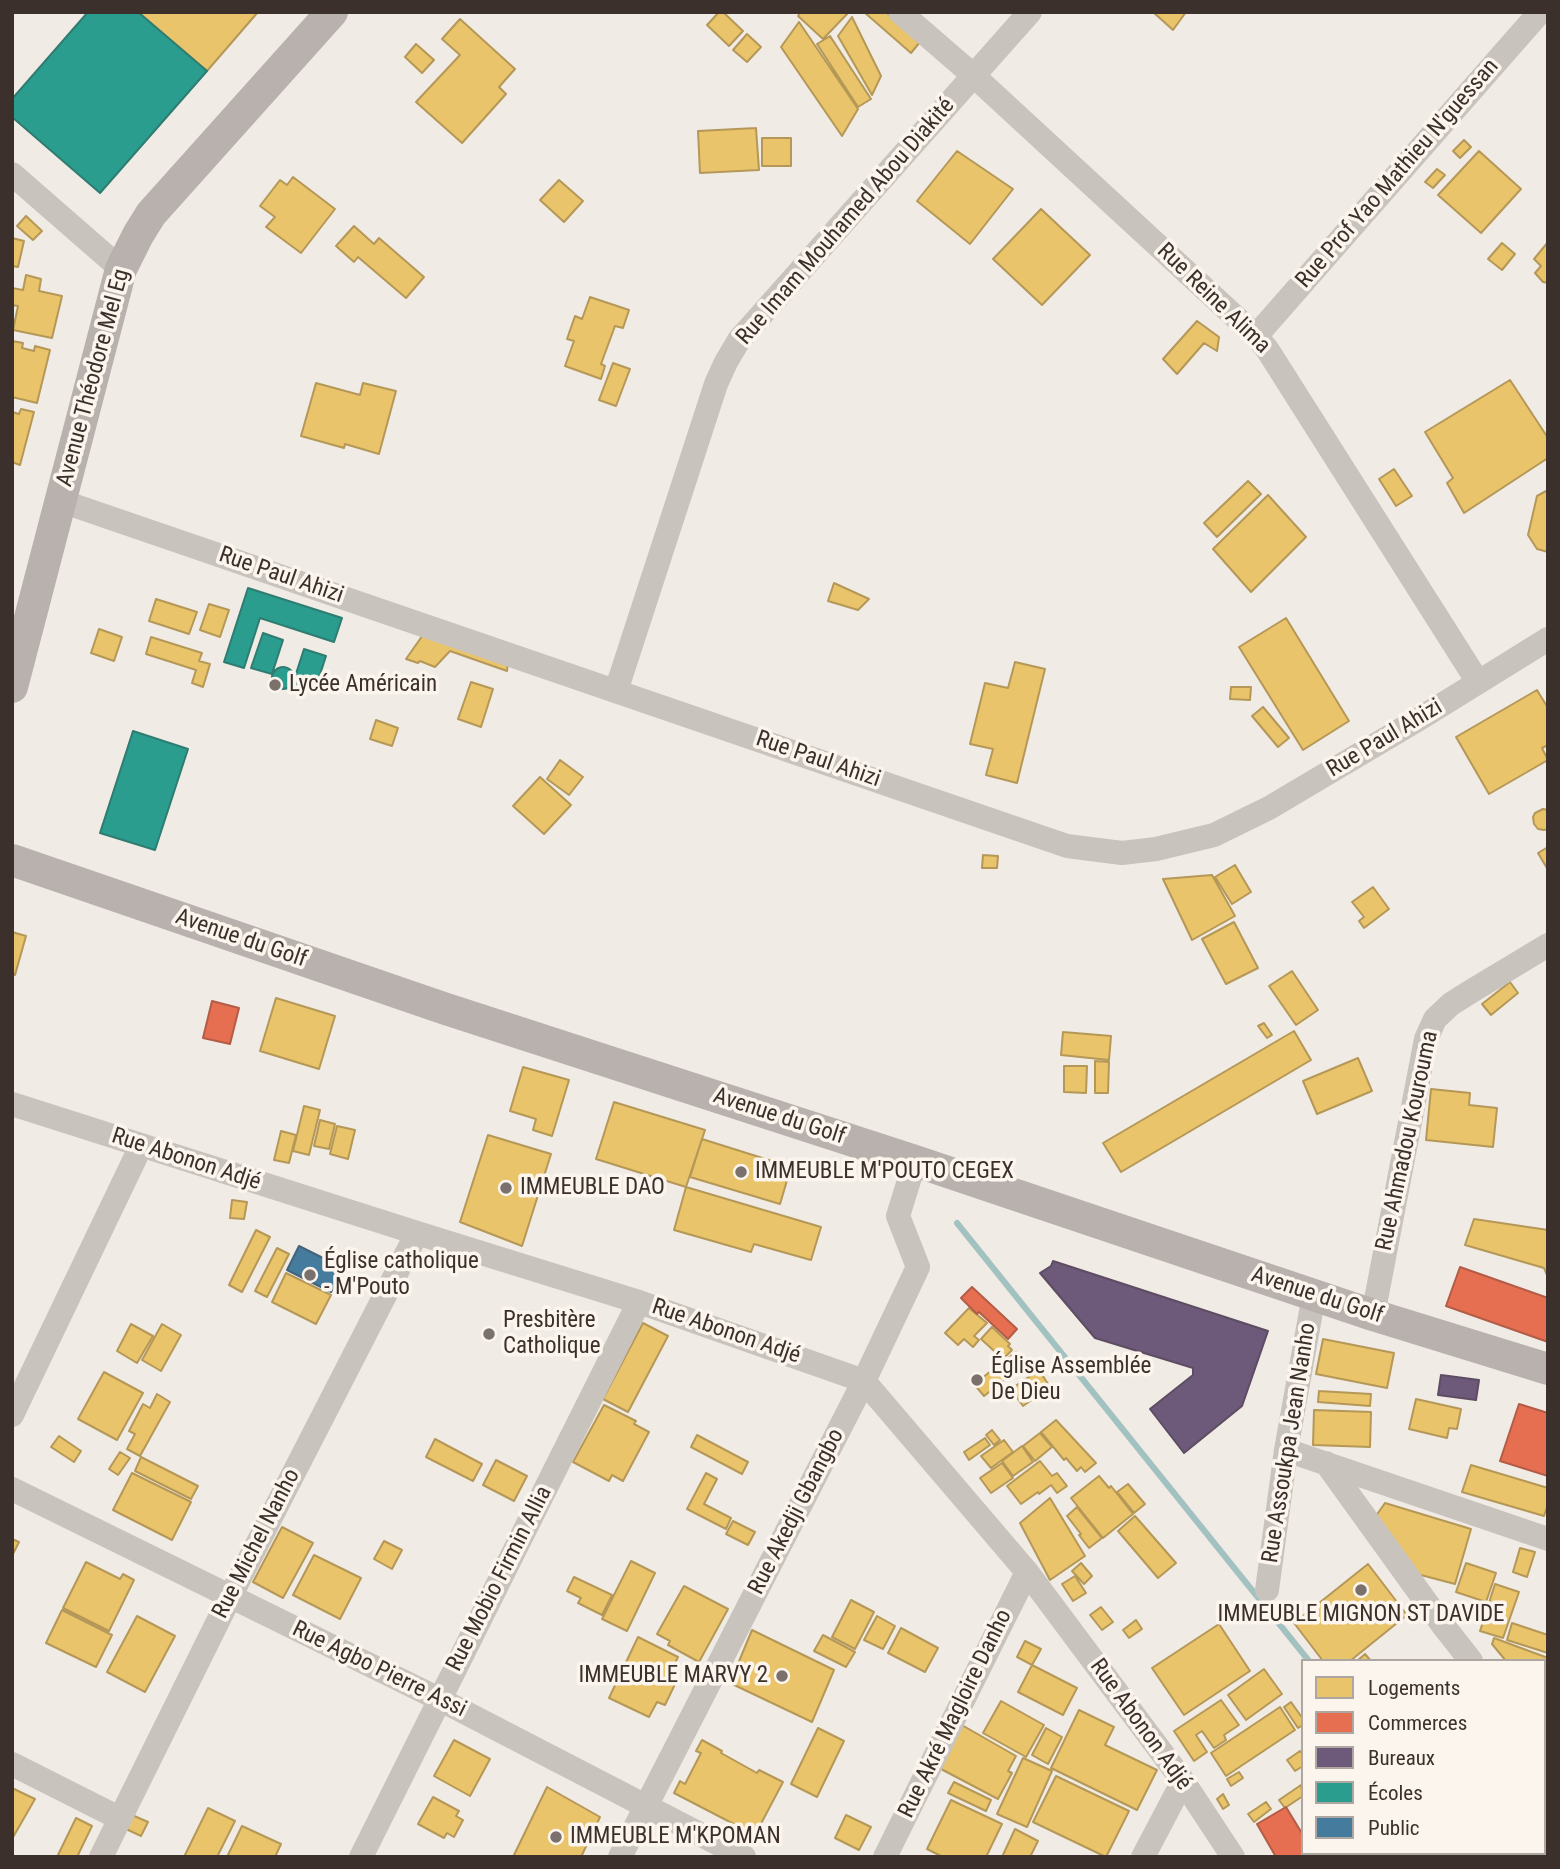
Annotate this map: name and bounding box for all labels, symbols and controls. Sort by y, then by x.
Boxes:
street label: Rue Prof Yao Mathieu N'guessan [1291,54,1505,294]
street label: Rue Imam Mouhamed Abou Diakité [731,93,961,351]
street label: Rue Reine Alima [1151,238,1275,360]
street label: Avenue Théodore Mel Eg [52,266,136,490]
street label: Rue Paul Ahizi [215,542,347,610]
place label: Lycée Américain [289,671,437,699]
marker: Lycée Américain [267,677,283,693]
street label: Rue Paul Ahizi [1322,694,1448,784]
street label: Rue Paul Ahizi [752,726,884,794]
street label: Avenue du Golf [172,904,310,974]
street label: Rue Ahmadou Kourouma [1371,1029,1445,1253]
street label: Avenue du Golf [710,1083,848,1151]
street label: Rue Abonon Adjé [108,1123,264,1197]
place label: IMMEUBLE M'POUTO CEGEX [755,1158,1014,1186]
marker: IMMEUBLE M'POUTO CEGEX [733,1164,749,1180]
place label: IMMEUBLE DAO [520,1174,665,1202]
marker: IMMEUBLE DAO [498,1180,514,1196]
place label: Église catholique - M'Pouto [324,1248,479,1302]
street label: Avenue du Golf [1248,1262,1386,1330]
marker: Église catholique - M'Pouto [302,1267,318,1283]
street label: Rue Abonon Adjé [648,1294,804,1370]
place label: Presbitère Catholique [503,1307,600,1361]
street label: Rue Assoukpa Jean Nanho [1257,1321,1323,1565]
marker: Presbitère Catholique [481,1326,497,1342]
place label: Église Assemblée De Dieu [991,1353,1151,1407]
marker: Église Assemblée De Dieu [969,1372,985,1388]
street label: Rue Akedji Gbangbo [743,1425,851,1599]
street label: Rue Michel Nanho [207,1465,307,1623]
street label: Rue Mobio Firmin Allia [441,1482,559,1676]
marker: IMMEUBLE MIGNON ST DAVIDE [1353,1582,1369,1598]
place label: IMMEUBLE MIGNON ST DAVIDE [1218,1601,1504,1629]
street label: Rue Akré Magloire Danho [894,1605,1018,1823]
street label: Rue Agbo Pierre Assi [287,1616,471,1724]
street label: Rue Abonon Adjé [1083,1654,1197,1796]
legend [1301,1659,1546,1855]
place label: IMMEUBLE MARVY 2 [579,1662,768,1690]
marker: IMMEUBLE MARVY 2 [774,1668,790,1684]
text: Logements [1368,1676,1460,1700]
text: Commerces [1368,1711,1467,1735]
text: Bureaux [1368,1746,1435,1770]
text: Écoles [1368,1781,1423,1805]
text: Public [1368,1816,1420,1840]
place label: IMMEUBLE M'KPOMAN [570,1823,781,1851]
marker: IMMEUBLE M'KPOMAN [548,1829,564,1845]

